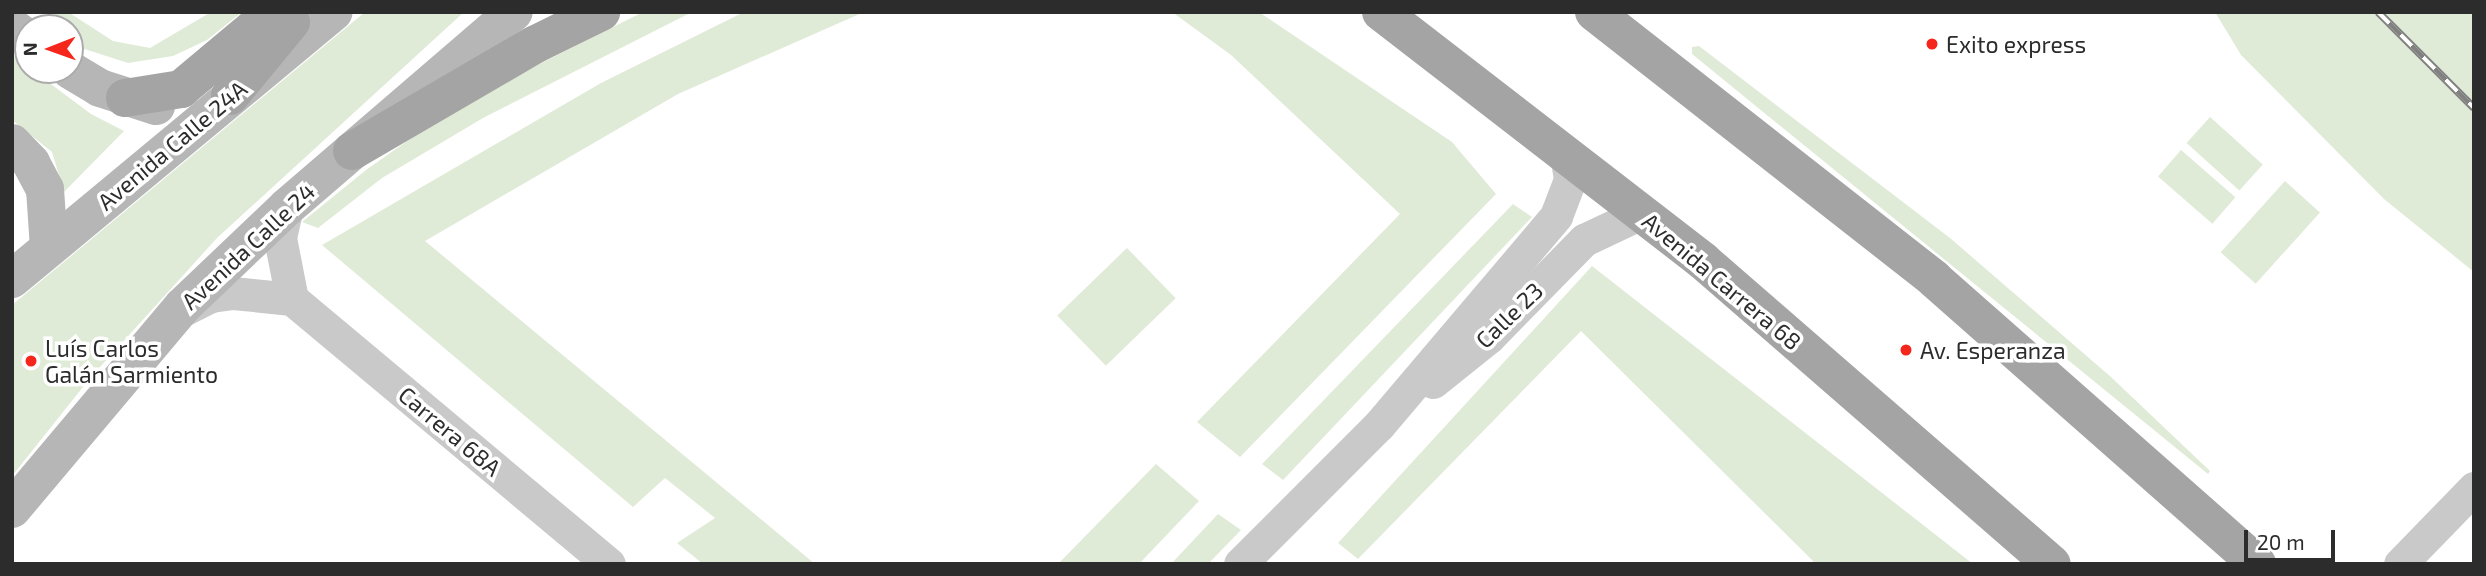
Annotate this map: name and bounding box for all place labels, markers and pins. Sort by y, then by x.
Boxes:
place label: Exito express [1946,30,2086,58]
marker: Exito express [1924,36,1940,52]
place label: Luís Carlos Galán Sarmiento [45,334,218,388]
place label: Av. Esperanza [1920,336,2066,364]
marker: Av. Esperanza [1898,342,1914,358]
marker: Luís Carlos Galán Sarmiento [23,353,39,369]

